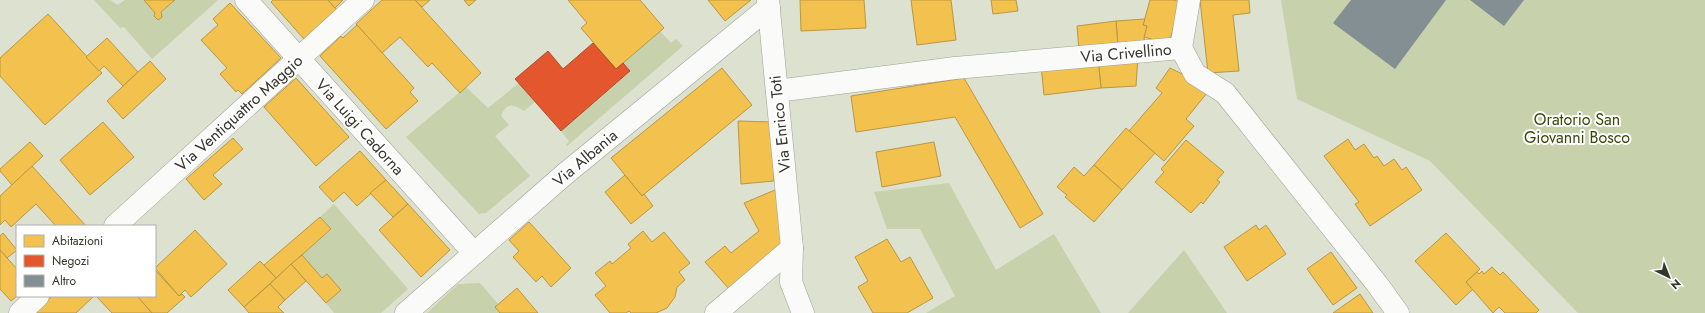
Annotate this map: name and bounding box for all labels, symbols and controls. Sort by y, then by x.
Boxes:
street label: Via Crivellino [1079,38,1173,68]
street label: Via Ventiquattro Maggio [170,49,308,177]
street label: Via Luigi Cadorna [310,74,410,180]
street label: Via Enrico Toti [763,74,797,174]
park label: Oratorio San Giovanni Bosco [1524,108,1630,149]
street label: Via Albania [548,124,622,192]
legend [16,225,156,297]
text: Abitazioni [52,232,103,250]
text: Negozi [52,252,89,270]
north arrow [1649,257,1689,297]
text: Altro [52,272,76,290]
text: N [1667,275,1684,293]

